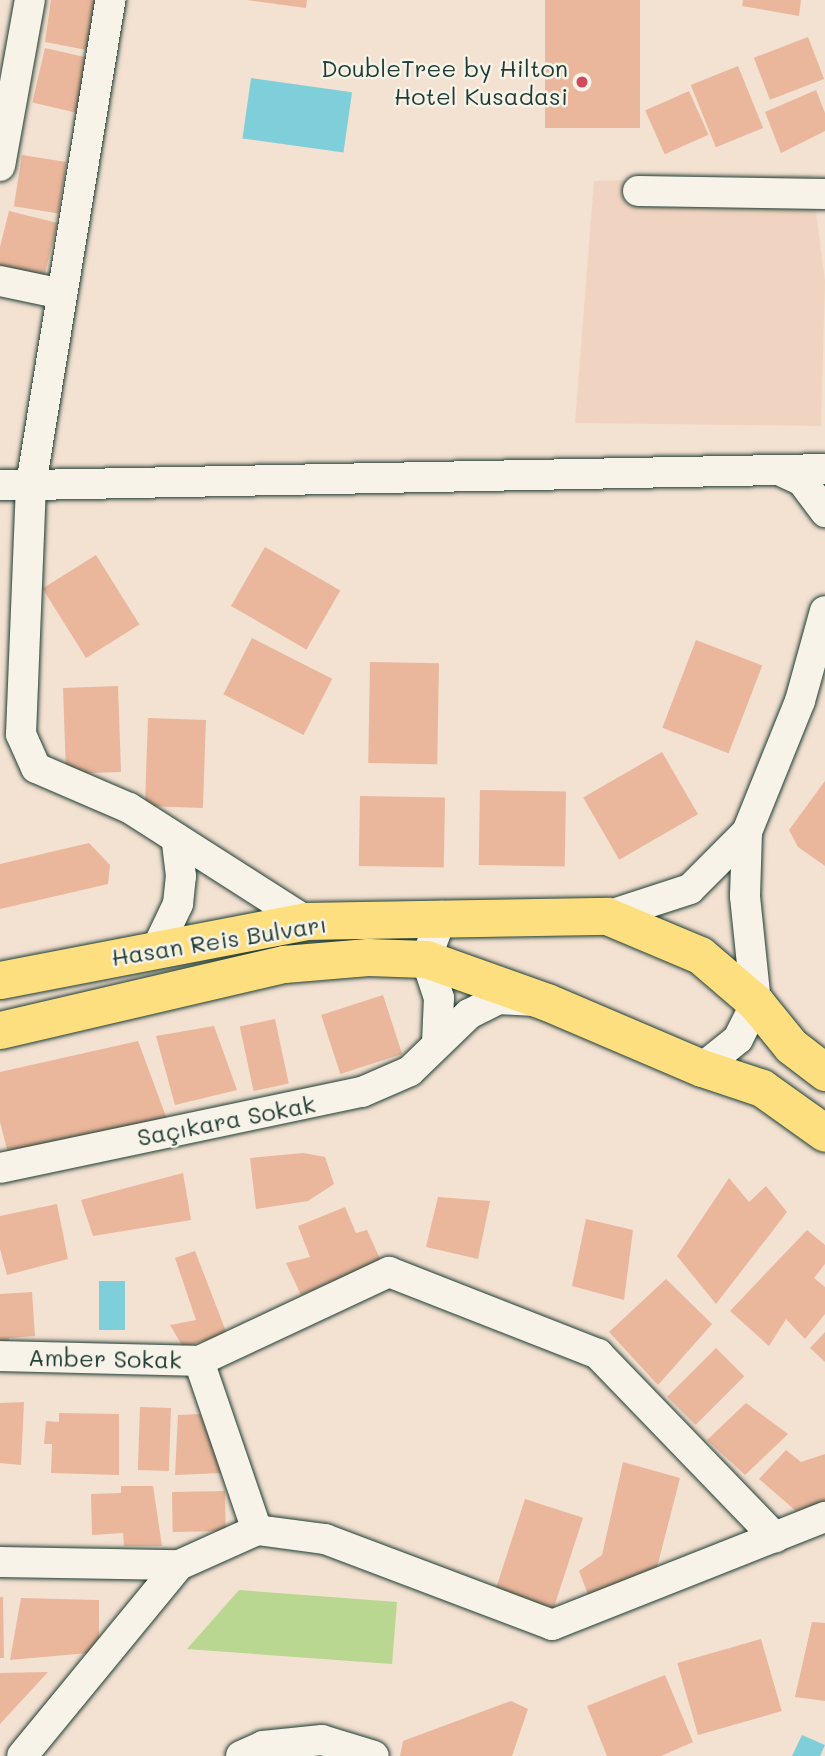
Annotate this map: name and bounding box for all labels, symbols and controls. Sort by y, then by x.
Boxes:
place label: DoubleTree by Hilton Hotel Kusadasi [321,54,568,110]
marker: DoubleTree by Hilton Hotel Kusadasi [574,74,590,90]
street label: Hasan Reis Bulvarı [109,909,329,971]
street label: Saçıkara Sokak [135,1089,317,1151]
street label: Amber Sokak [28,1342,182,1374]

